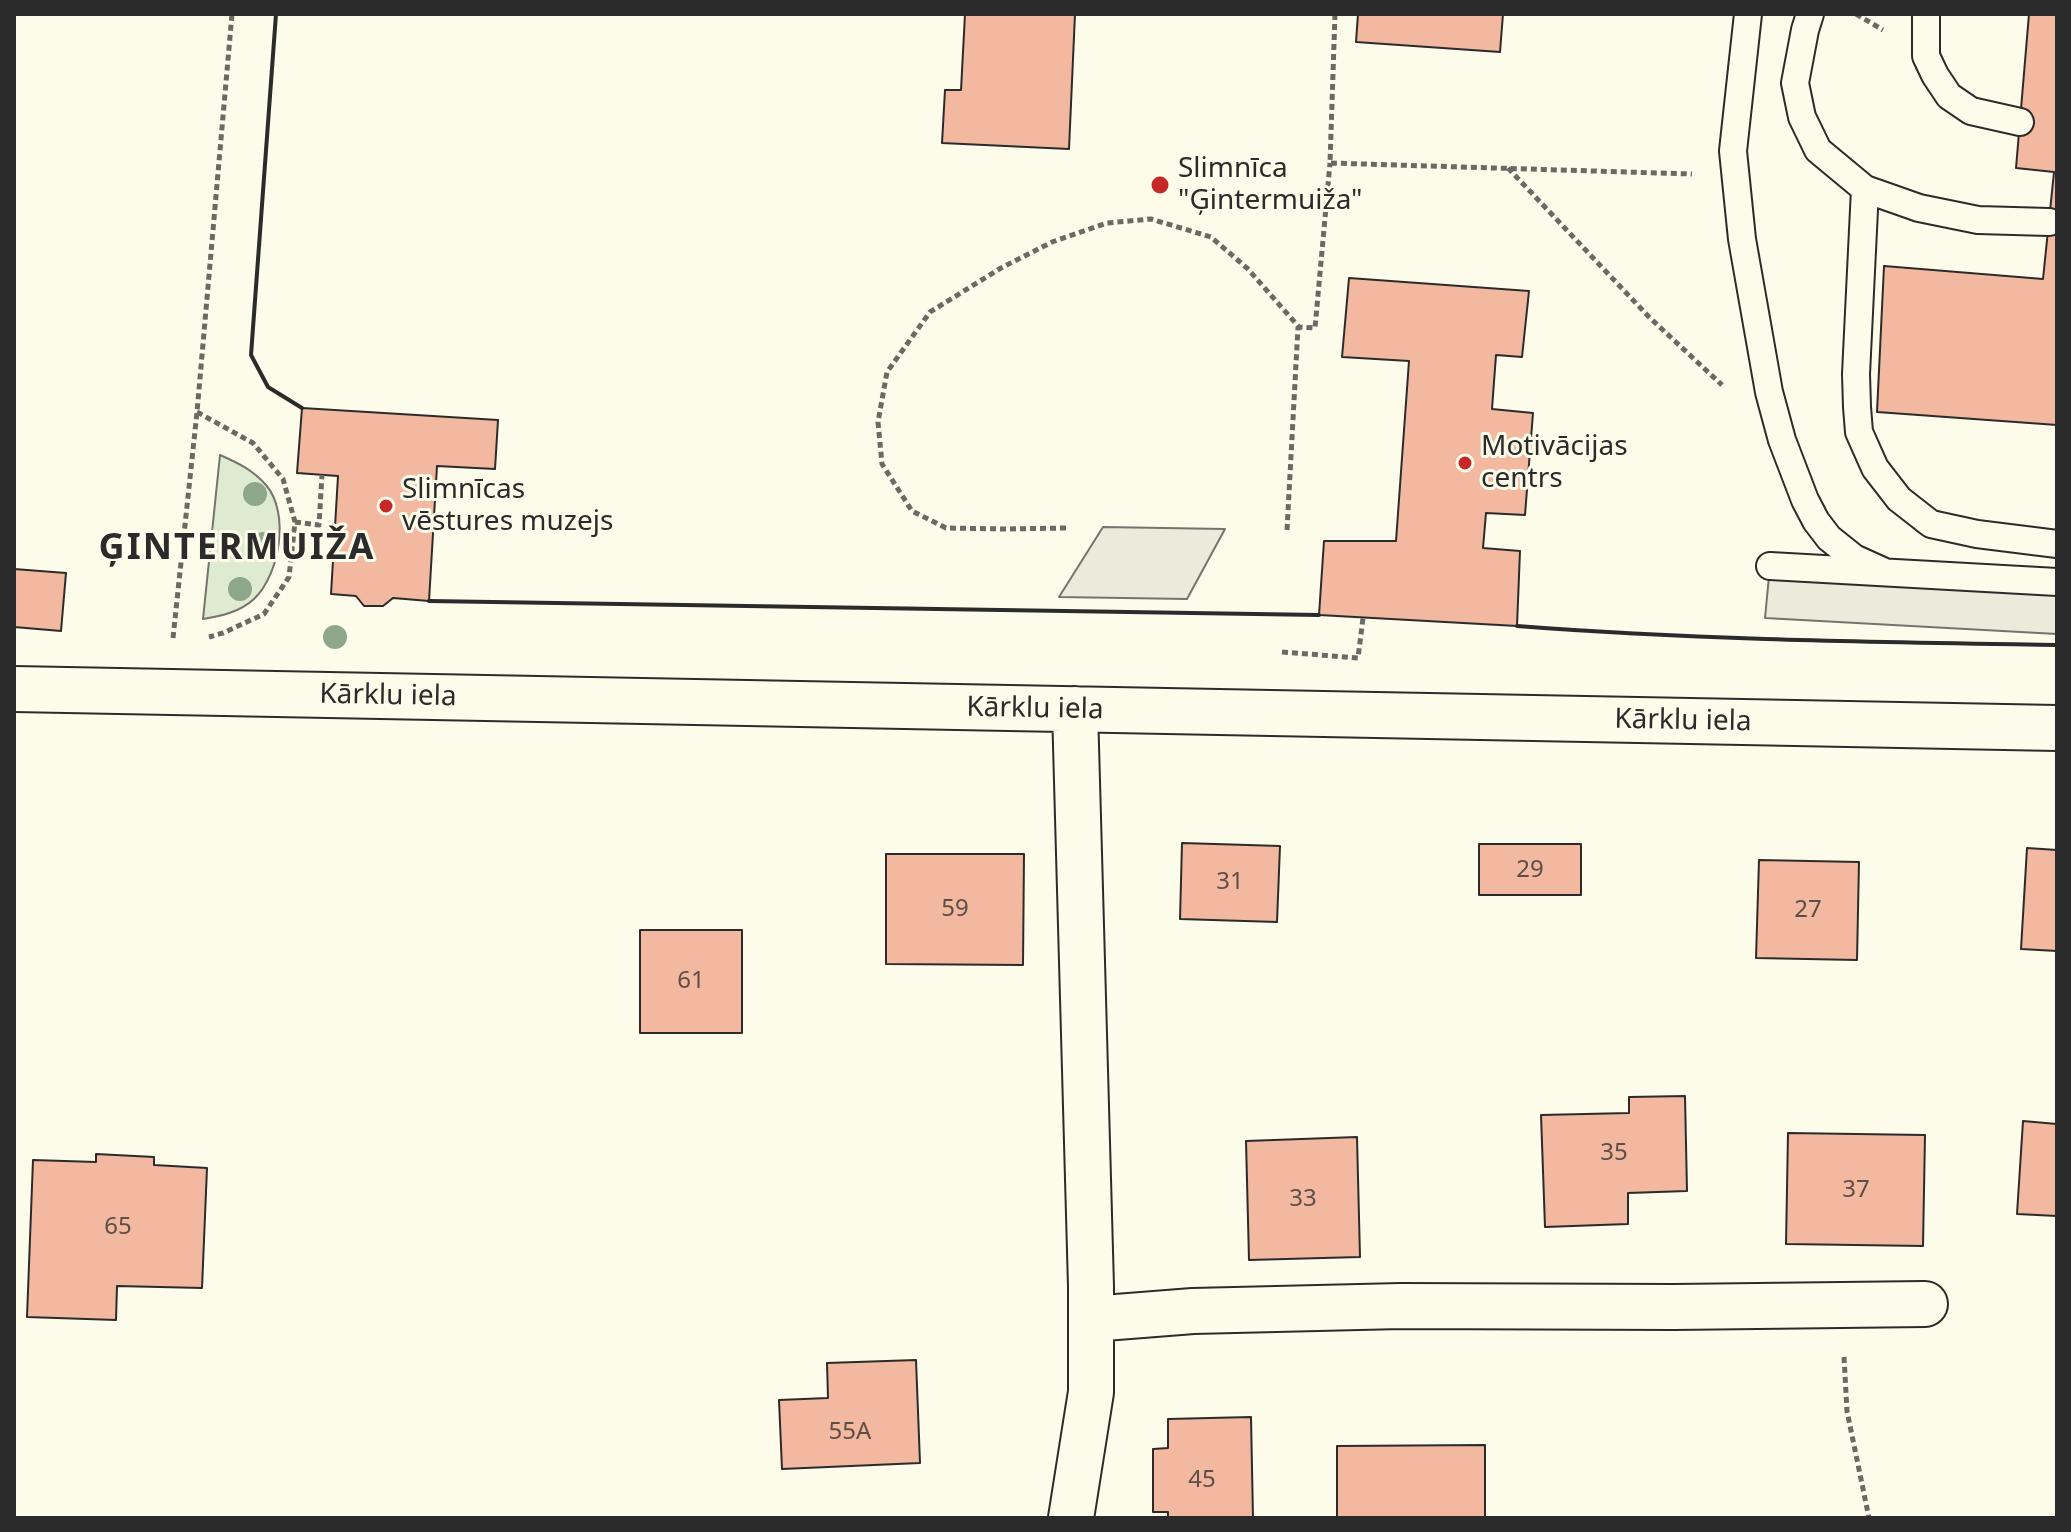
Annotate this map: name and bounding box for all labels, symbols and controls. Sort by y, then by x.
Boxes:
place label: Slimnīca "Ģintermuiža" [1178,152,1363,218]
marker: Slimnīca "Ģintermuiža" [1149,174,1171,196]
place label: Motivācijas centrs [1481,430,1628,496]
marker: Motivācijas centrs [1456,454,1474,472]
place label: Slimnīcas vēstures muzejs [402,473,613,539]
marker: Slimnīcas vēstures muzejs [377,497,395,515]
district label: ĢINTERMUIŽA [99,527,375,571]
street label: Kārklu iela [319,678,457,714]
street label: Kārklu iela [966,691,1104,727]
street label: Kārklu iela [1614,703,1752,739]
house number: 29 [1516,856,1544,884]
house number: 31 [1216,868,1244,896]
house number: 59 [941,895,969,923]
house number: 27 [1794,896,1822,924]
house number: 61 [677,967,705,995]
house number: 35 [1600,1139,1628,1167]
house number: 37 [1842,1176,1870,1204]
house number: 33 [1289,1185,1317,1213]
house number: 65 [104,1213,132,1241]
house number: 55A [829,1418,871,1446]
house number: 45 [1188,1466,1216,1494]

